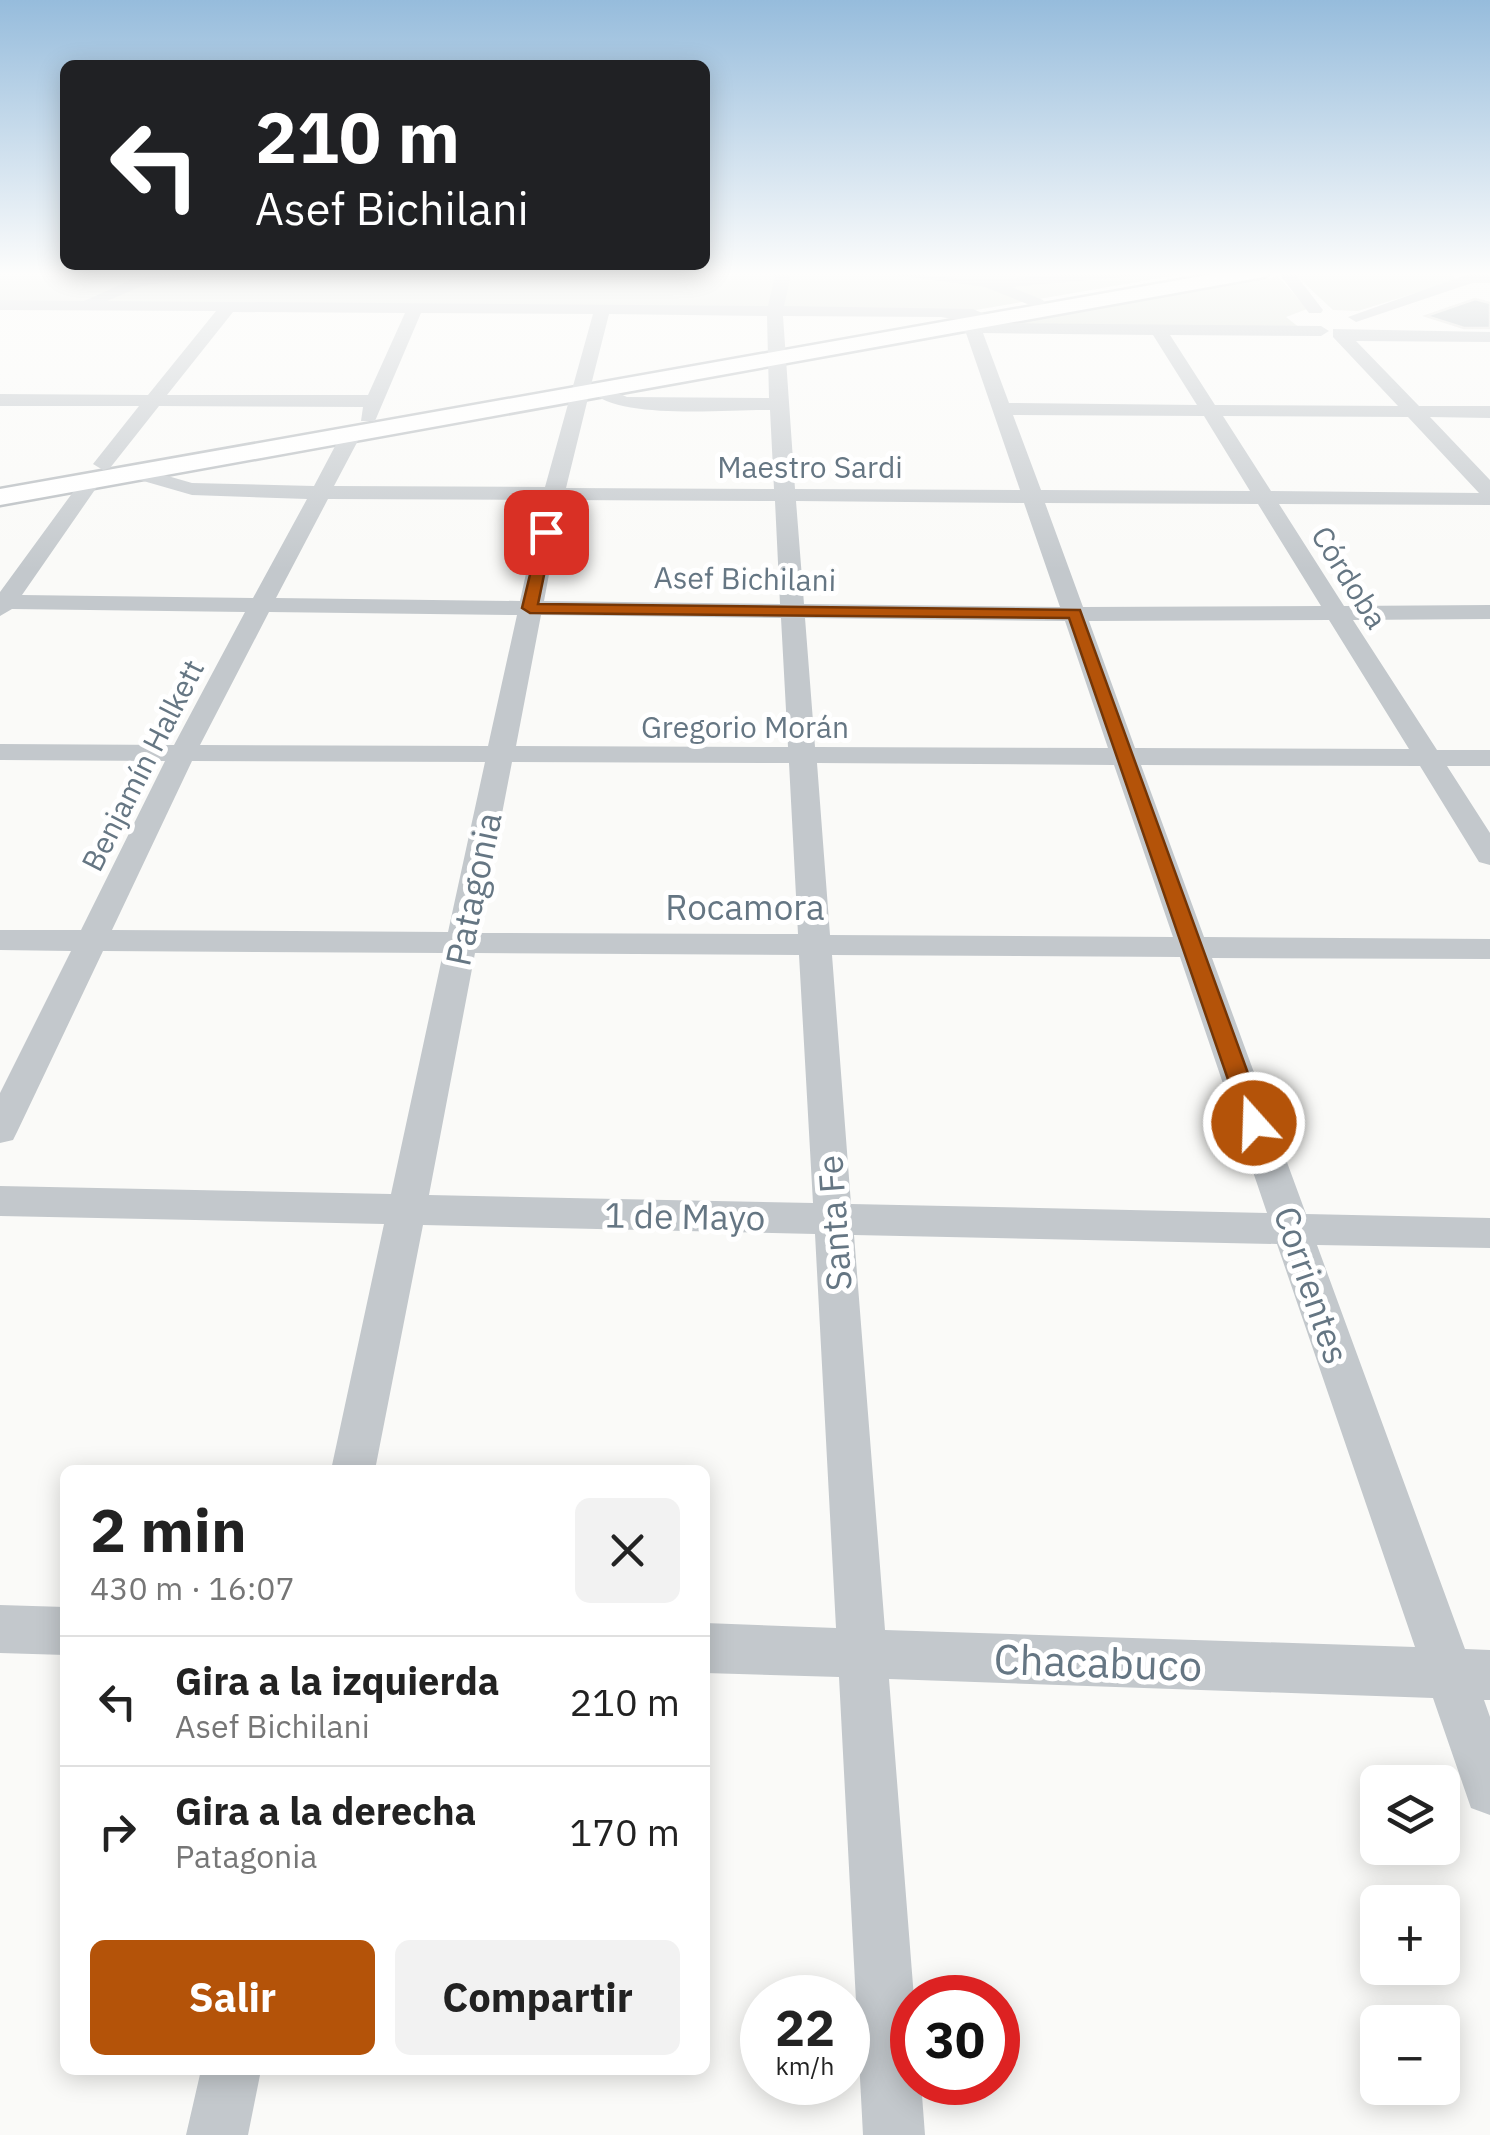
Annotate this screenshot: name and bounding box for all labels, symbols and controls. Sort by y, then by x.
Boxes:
text: 210 m [255,91,460,182]
icon: left [90,100,220,230]
text: Asef Bichilani [255,179,529,237]
street label: Maestro Sardi [717,447,903,486]
pin [504,490,589,575]
icon: arrive [519,505,574,560]
street label: Córdoba [1303,518,1397,636]
street label: Asef Bichilani [653,557,837,599]
street label: Benjamín Halkett [72,653,212,877]
street label: Gregorio Morán [641,707,849,746]
street label: Patagonia [434,808,512,970]
street label: Rocamora [665,884,825,930]
position arrow [1202,1071,1306,1175]
street label: Santa Fe [806,1154,862,1292]
street label: 1 de Mayo [604,1192,766,1240]
street label: Corrientes [1264,1200,1360,1370]
text: 2 min [90,1490,247,1569]
button: close [575,1498,680,1603]
text: 430 m · 16:07 [90,1567,295,1609]
street label: Chacabuco [993,1631,1203,1693]
text: Gira a la izquierda [175,1656,499,1705]
icon: left [90,1674,145,1729]
text: 210 m [569,1677,680,1726]
text: Asef Bichilani [175,1705,370,1747]
map controls [1360,1765,1460,2105]
button: layers [1360,1765,1460,1865]
text: Gira a la derecha [175,1786,476,1835]
icon: right [90,1804,145,1859]
text: 170 m [569,1807,680,1856]
text: Patagonia [175,1835,317,1877]
button: + [1360,1885,1460,1985]
button: Salir [90,1940,375,2055]
button: Compartir [395,1940,680,2055]
speed limit sign: 30 [890,1975,1020,2105]
text: 22 [775,1995,835,2060]
button: − [1360,2005,1460,2105]
text: km/h [776,2049,834,2082]

